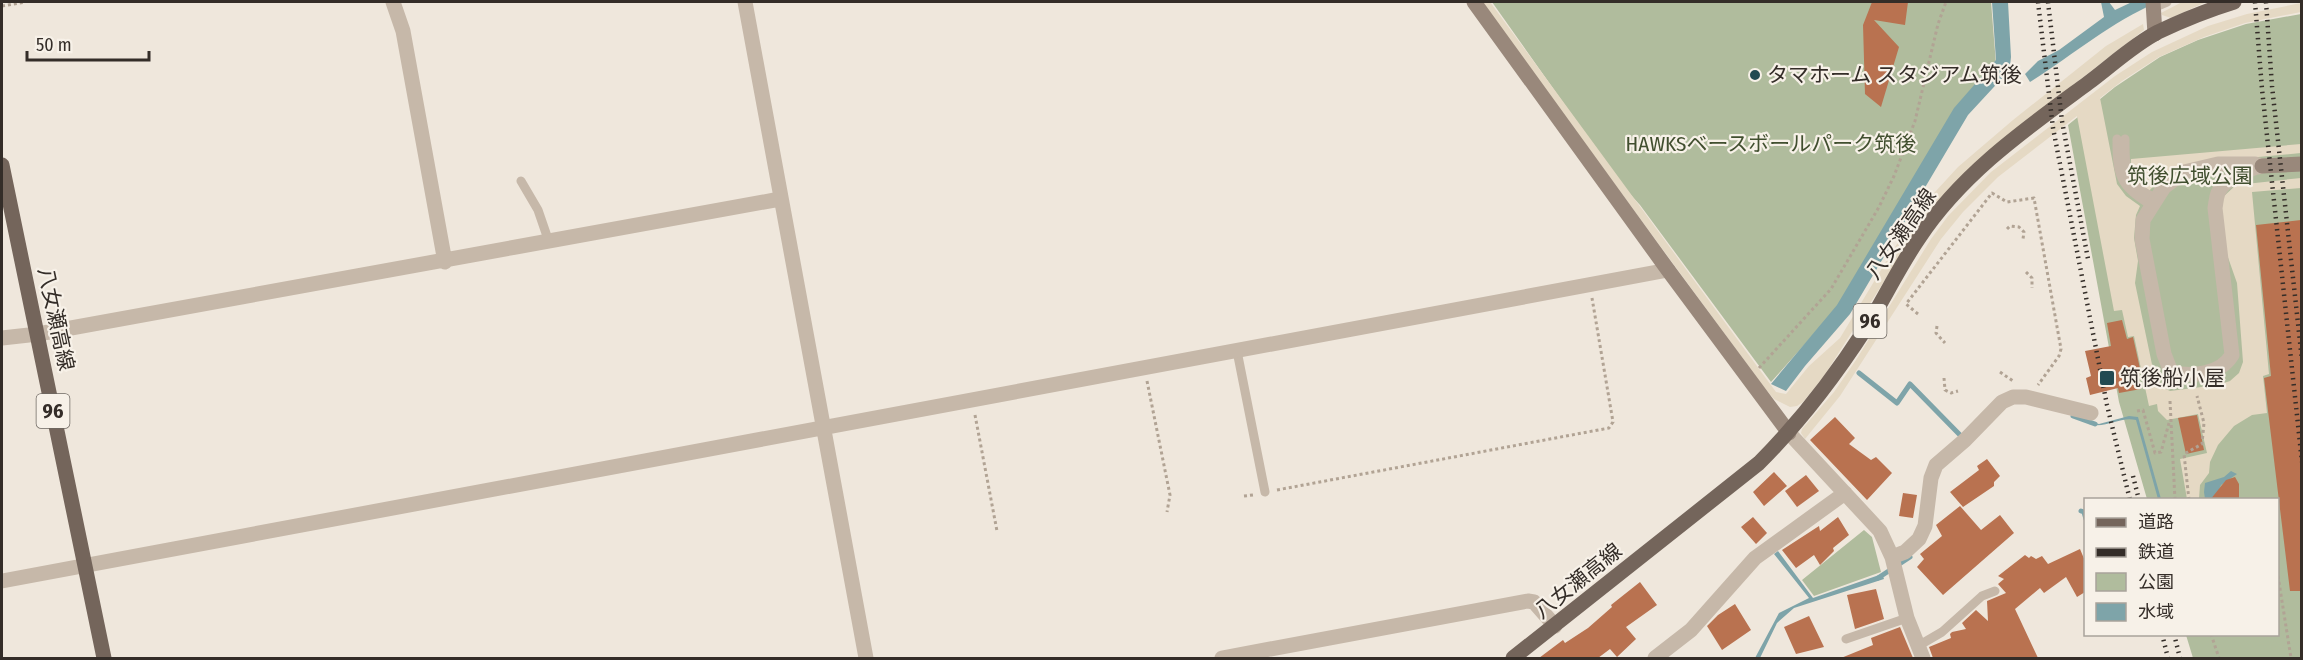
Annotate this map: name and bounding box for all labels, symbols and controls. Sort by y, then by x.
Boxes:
scale bar [27,24,148,62]
text: 50 m [36,34,72,56]
place label: タマホーム スタジアム筑後 [1767,62,2022,88]
marker: タマホーム スタジアム筑後 [1748,68,1762,82]
park label: HAWKSベースボールパーク筑後 [1626,131,1916,157]
park label: 筑後広域公園 [2127,163,2253,189]
street label: 八女瀬高線 [1860,184,1942,284]
street label: 八女瀬高線 [32,265,80,373]
road number: 96 [1854,304,1886,338]
place label: 筑後船小屋 [2120,365,2225,391]
marker: 筑後船小屋 [2098,369,2116,387]
road number: 96 [36,394,70,428]
legend [2084,498,2279,636]
text: 道路 [2138,511,2174,533]
street label: 八女瀬高線 [1529,538,1627,624]
text: 鉄道 [2138,541,2174,563]
text: 公園 [2138,571,2174,593]
text: 水域 [2138,601,2174,623]

